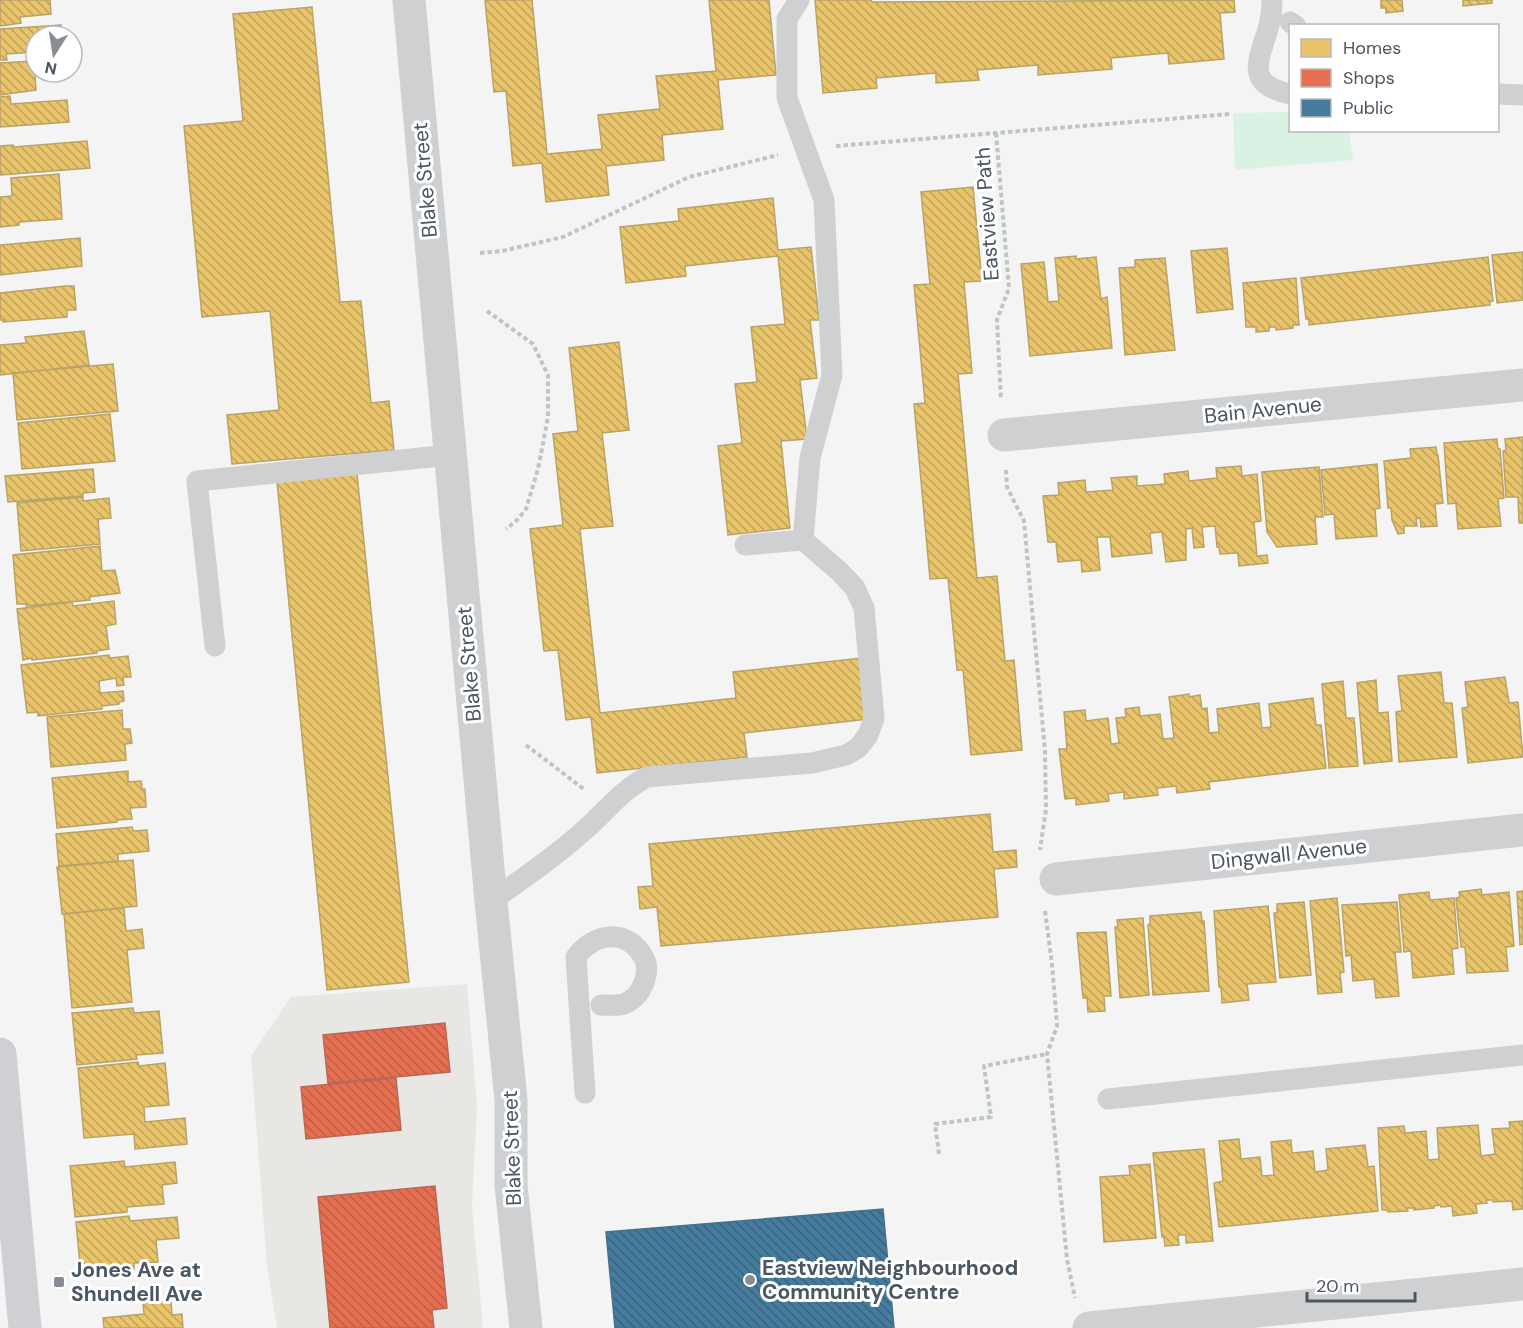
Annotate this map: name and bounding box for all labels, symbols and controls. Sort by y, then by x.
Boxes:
north arrow [24,24,84,84]
legend [1289,24,1499,132]
text: Homes [1343,36,1401,60]
text: N [43,57,59,80]
text: Shops [1343,66,1395,90]
text: Public [1343,96,1394,120]
street label: Blake Street [406,121,444,239]
street label: Eastview Path [968,146,1006,282]
street label: Bain Avenue [1203,390,1323,430]
street label: Blake Street [450,605,488,723]
street label: Dingwall Avenue [1210,832,1368,876]
street label: Blake Street [496,1090,528,1206]
place label: Eastview Neighbourhood Community Centre [762,1254,1018,1306]
place label: Jones Ave at Shundell Ave [71,1256,203,1308]
scale bar [1307,1265,1415,1303]
marker: Eastview Neighbourhood Community Centre [743,1273,757,1287]
text: 20 m [1316,1274,1359,1298]
marker: Jones Ave at Shundell Ave [52,1275,66,1289]

